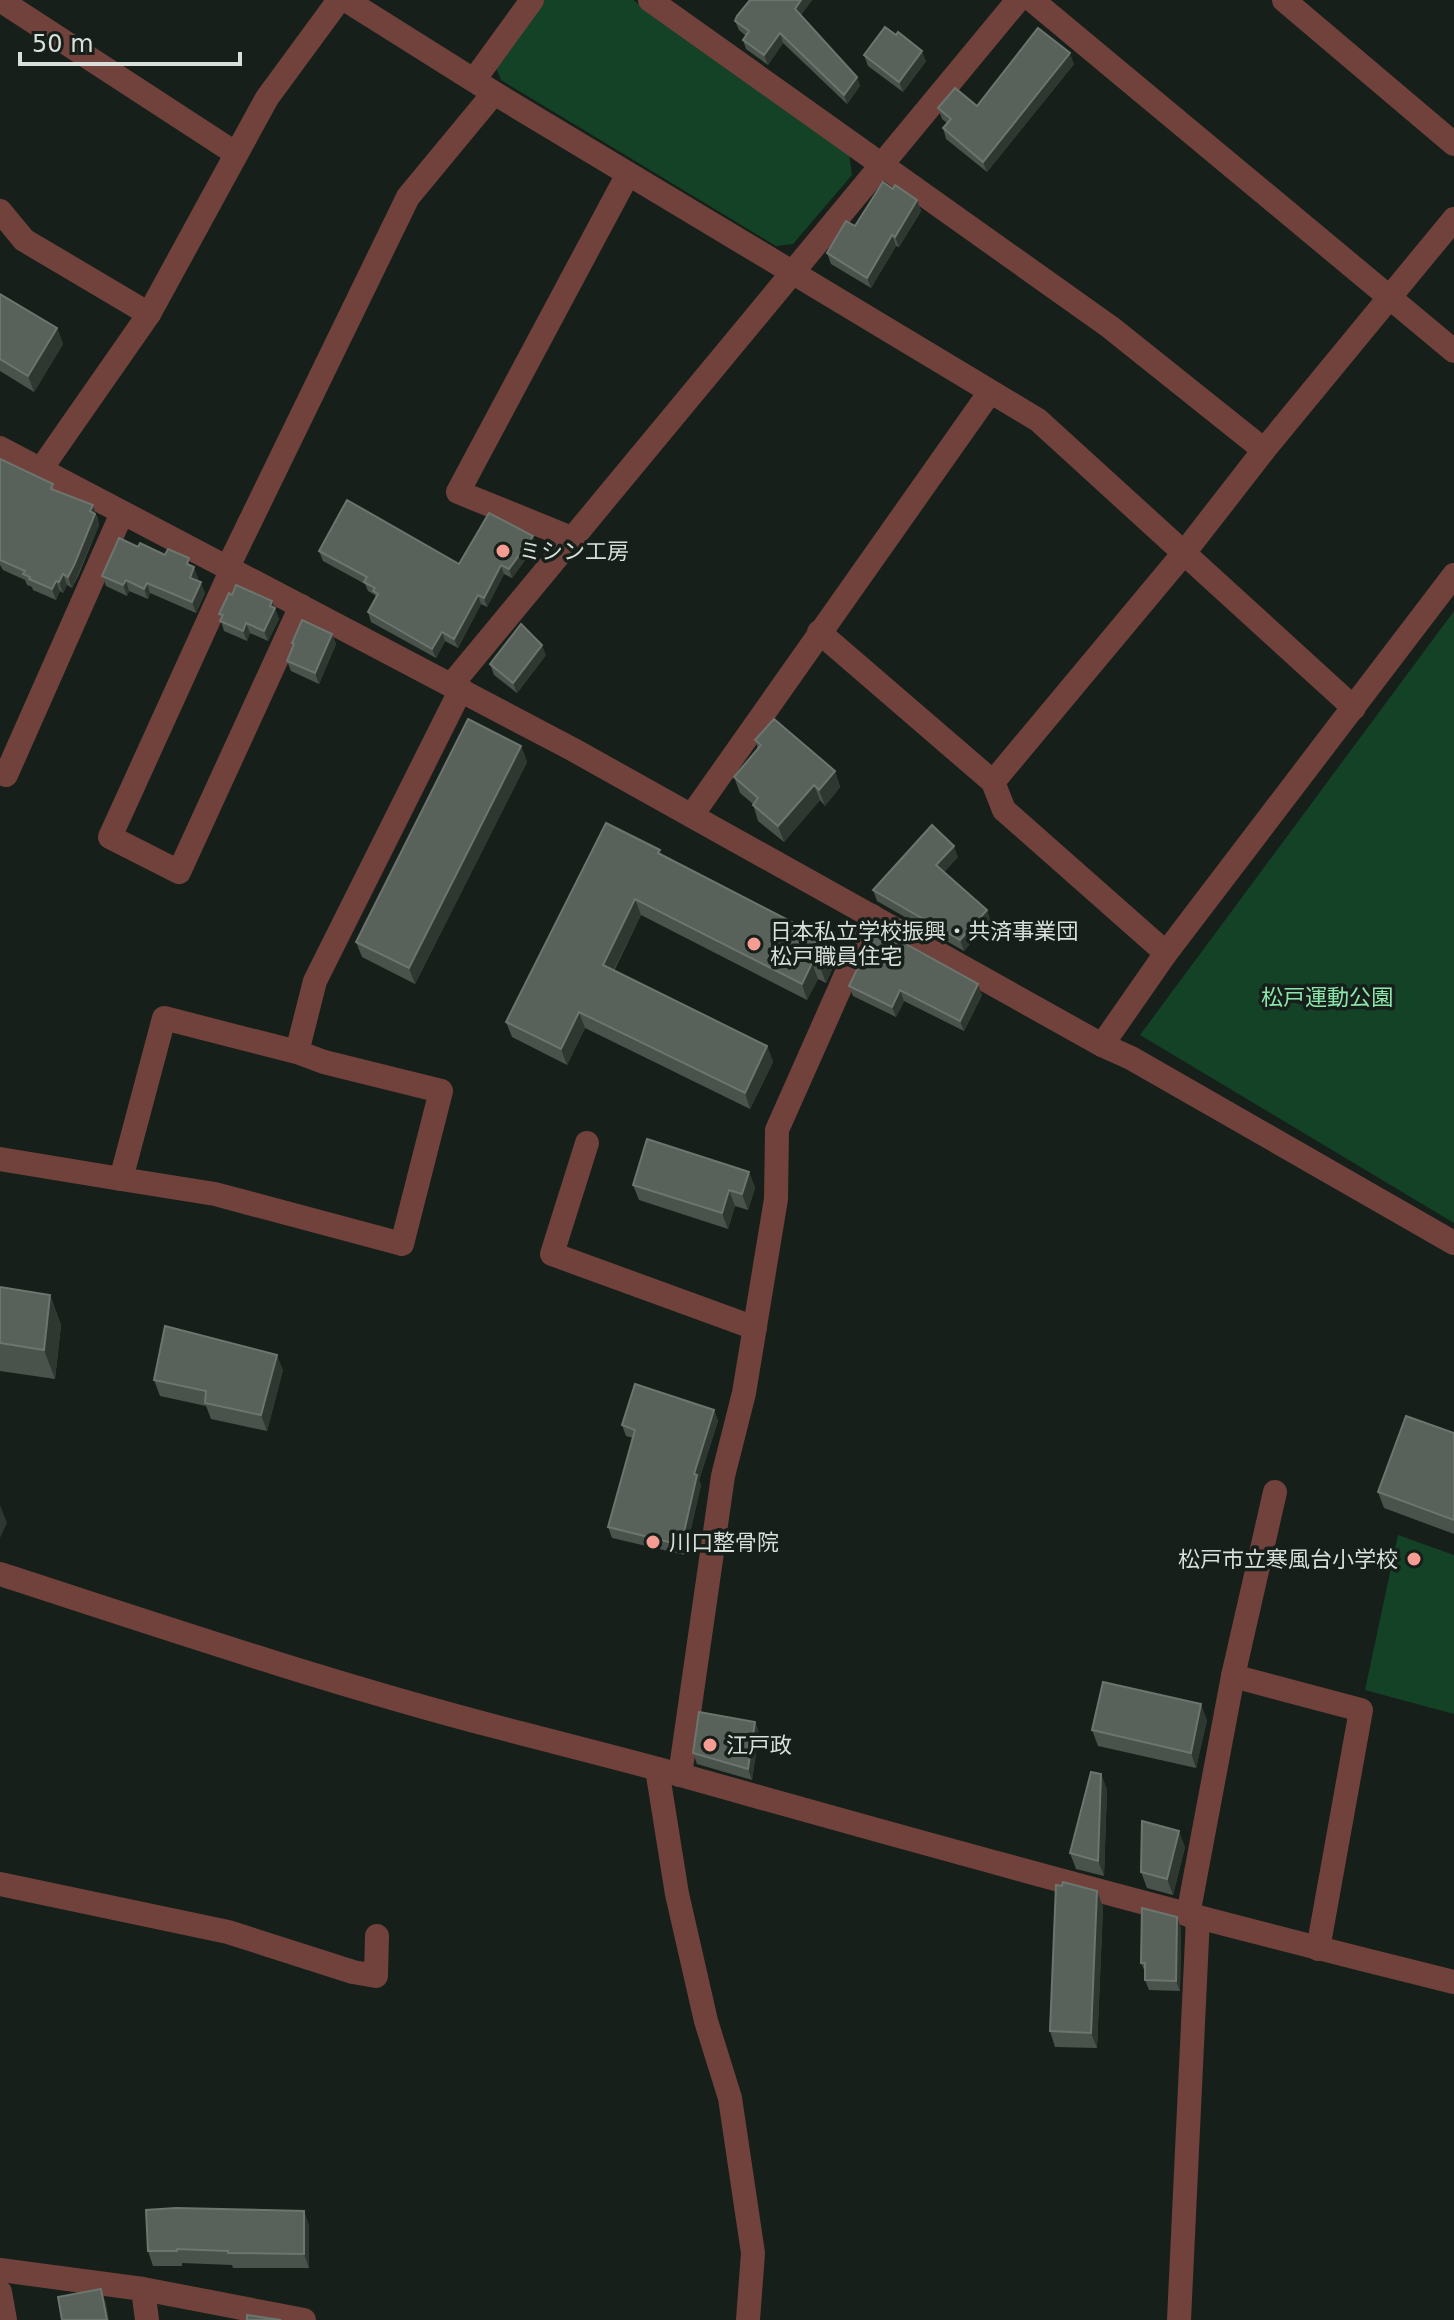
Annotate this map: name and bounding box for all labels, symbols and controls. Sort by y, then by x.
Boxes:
scale bar [20,16,240,66]
text: 50 m [32,30,94,58]
place label: ミシン工房 [519,539,629,564]
marker: ミシン工房 [494,542,512,560]
place label: 日本私立学校振興・共済事業団 松戸職員住宅 [770,919,1078,969]
marker: 日本私立学校振興・共済事業団 松戸職員住宅 [745,935,763,953]
park label: 松戸運動公園 [1261,985,1393,1010]
place label: 川口整骨院 [669,1530,779,1555]
marker: 川口整骨院 [644,1533,662,1551]
place label: 松戸市立寒風台小学校 [1178,1547,1398,1572]
marker: 松戸市立寒風台小学校 [1405,1550,1423,1568]
place label: 江戸政 [726,1733,792,1758]
marker: 江戸政 [701,1736,719,1754]

